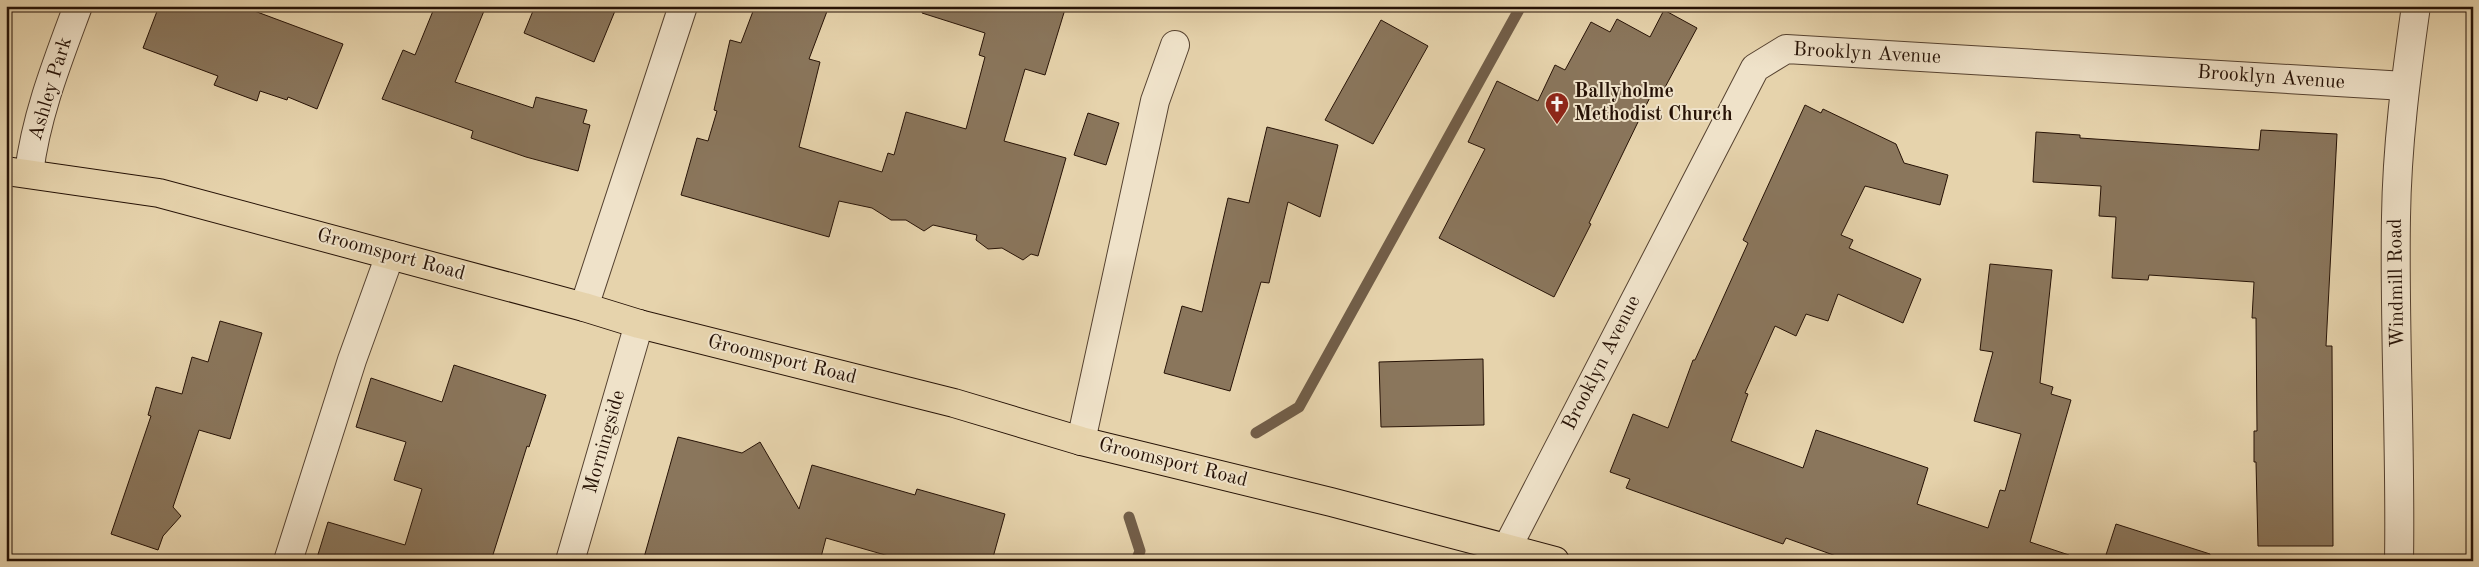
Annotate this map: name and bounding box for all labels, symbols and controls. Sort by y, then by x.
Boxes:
street label: Ashley Park [26,35,76,143]
street label: Brooklyn Avenue [1792,40,1942,68]
street label: Brooklyn Avenue [2196,63,2346,93]
place label: Ballyholme Methodist Church [1574,82,1733,125]
church icon: Ballyholme Methodist Church [1544,91,1570,125]
street label: Windmill Road [2386,218,2408,348]
street label: Groomsport Road [315,226,467,284]
street label: Brooklyn Avenue [1559,292,1645,434]
street label: Groomsport Road [706,332,858,388]
street label: Morningside [581,388,629,496]
street label: Groomsport Road [1097,435,1249,491]

